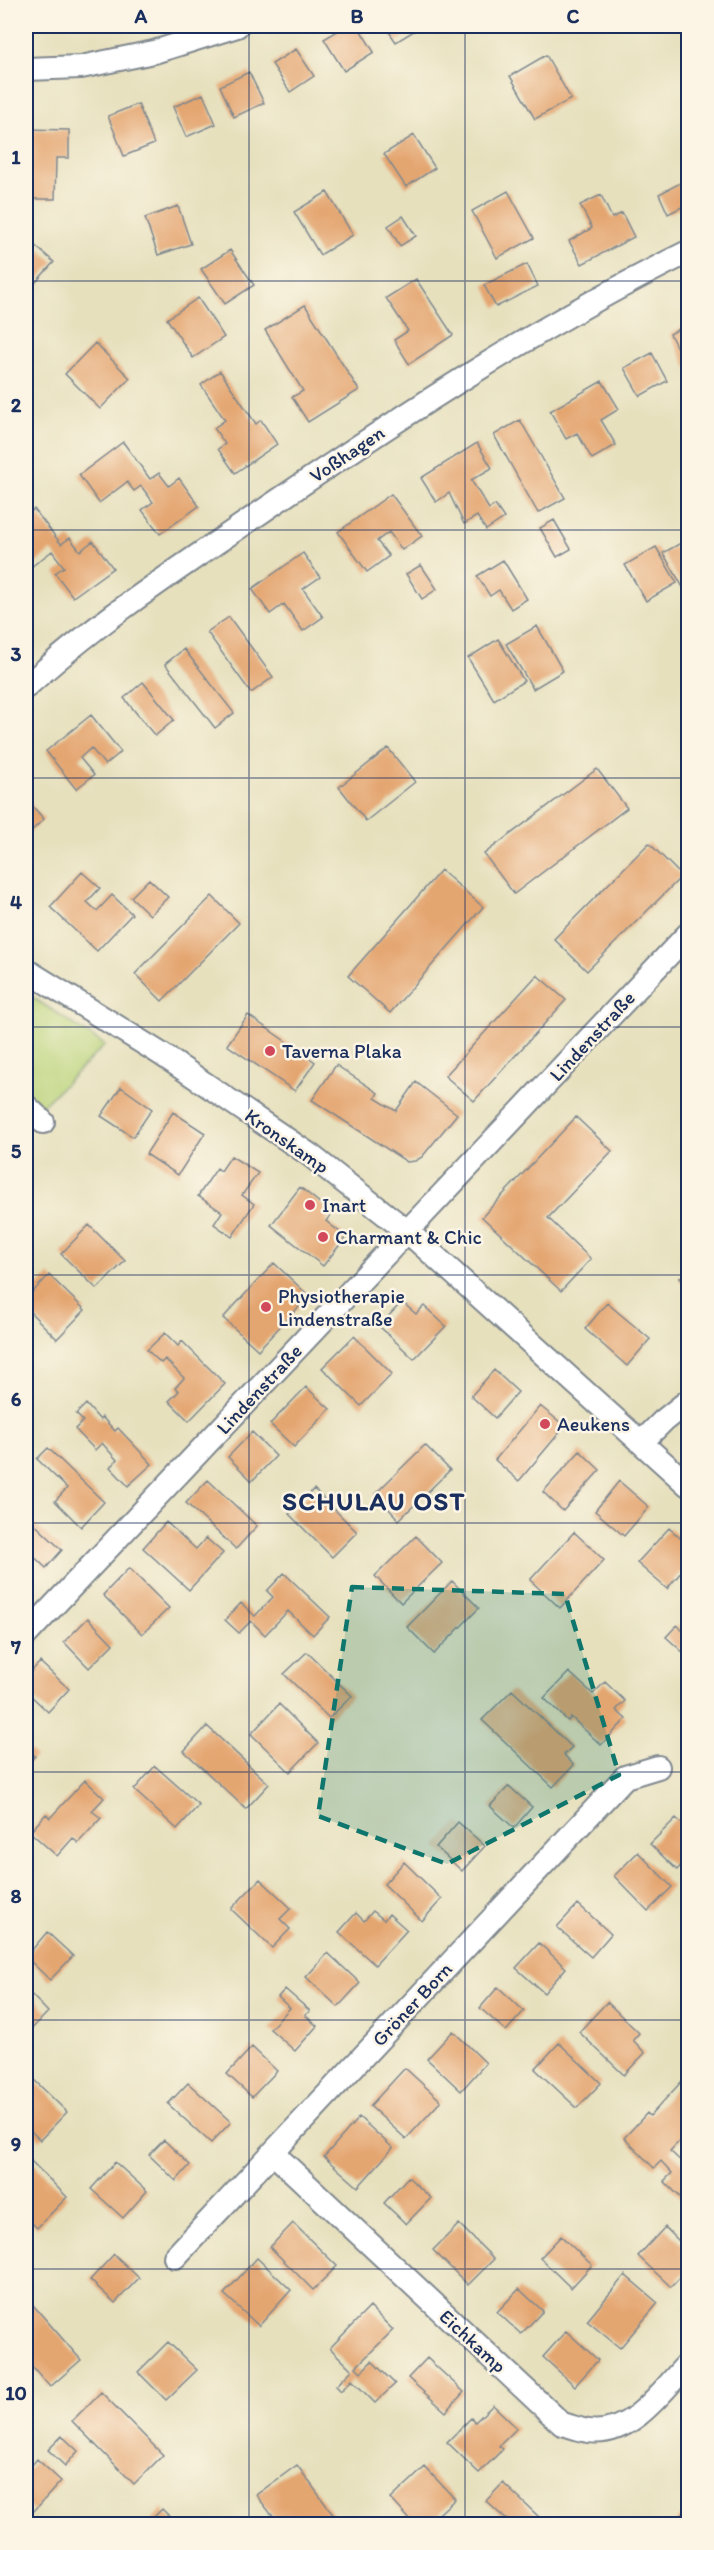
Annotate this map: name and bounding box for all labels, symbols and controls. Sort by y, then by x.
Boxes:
text: A [134,4,148,28]
text: B [351,4,364,28]
text: C [567,4,580,28]
text: 1 [11,145,21,169]
text: 2 [11,393,22,417]
street label: Voßhagen [305,420,389,488]
text: 3 [11,642,22,666]
text: 4 [10,890,22,914]
street label: Lindenstraße [544,986,640,1086]
place label: Taverna Plaka [282,1039,402,1063]
marker: Taverna Plaka [263,1044,277,1058]
street label: Kronskamp [240,1103,334,1179]
text: 5 [11,1139,22,1163]
place label: Inart [322,1193,366,1217]
marker: Inart [303,1198,317,1212]
place label: Charmant & Chic [335,1225,482,1249]
marker: Charmant & Chic [316,1230,330,1244]
place label: Physiotherapie Lindenstraße [278,1284,405,1331]
marker: Physiotherapie Lindenstraße [259,1300,273,1314]
street label: Lindenstraße [211,1339,307,1439]
text: 6 [11,1387,22,1411]
place label: Aeukens [557,1412,630,1436]
marker: Aeukens [538,1417,552,1431]
district label: SCHULAU OST [282,1485,466,1517]
text: 7 [10,1635,21,1659]
text: 8 [11,1884,22,1908]
street label: Gröner Born [367,1957,457,2051]
text: 9 [11,2132,21,2156]
street label: Eichkamp [435,2304,511,2378]
text: 10 [5,2381,27,2405]

